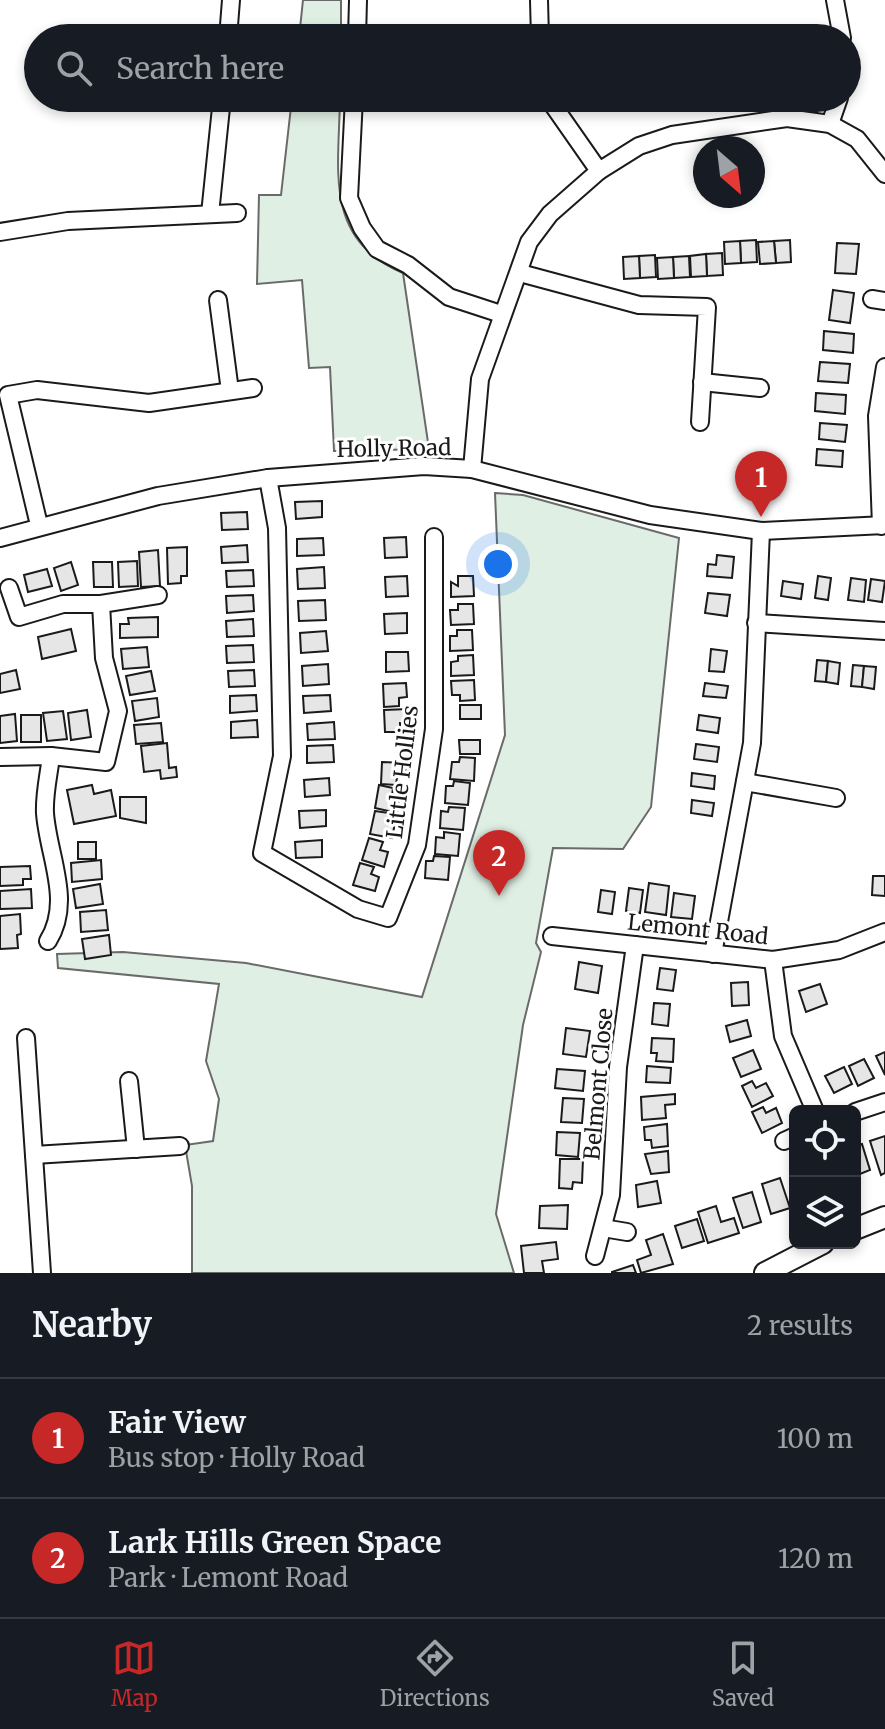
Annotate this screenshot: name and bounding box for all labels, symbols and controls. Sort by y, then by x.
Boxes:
search box [24,24,861,112]
icon: search [52,46,96,90]
text: Search here [116,49,284,87]
north arrow [693,136,765,208]
street label: Holly Road [336,433,452,463]
pin: 1 [735,451,787,517]
your location [478,544,518,584]
street label: Little Hollies [380,704,424,840]
pin: 2 [473,830,525,896]
street label: Lemont Road [626,908,770,950]
street label: Belmont Close [577,1007,619,1161]
map controls [789,1105,861,1249]
button: locate [789,1105,861,1177]
button: layers [789,1177,861,1249]
text: Nearby [32,1304,152,1346]
text: 2 results [747,1309,853,1342]
text: Fair View [108,1403,246,1441]
text: 1 [52,1422,64,1455]
text: 100 m [777,1422,853,1455]
text: Bus stop · Holly Road [108,1441,365,1474]
text: Lark Hills Green Space [108,1523,441,1561]
text: 2 [50,1542,66,1575]
text: 120 m [778,1542,853,1575]
text: Park · Lemont Road [108,1561,348,1594]
tab: Map [111,1636,158,1712]
tab: Directions [380,1636,490,1712]
tab: Saved [712,1636,774,1712]

